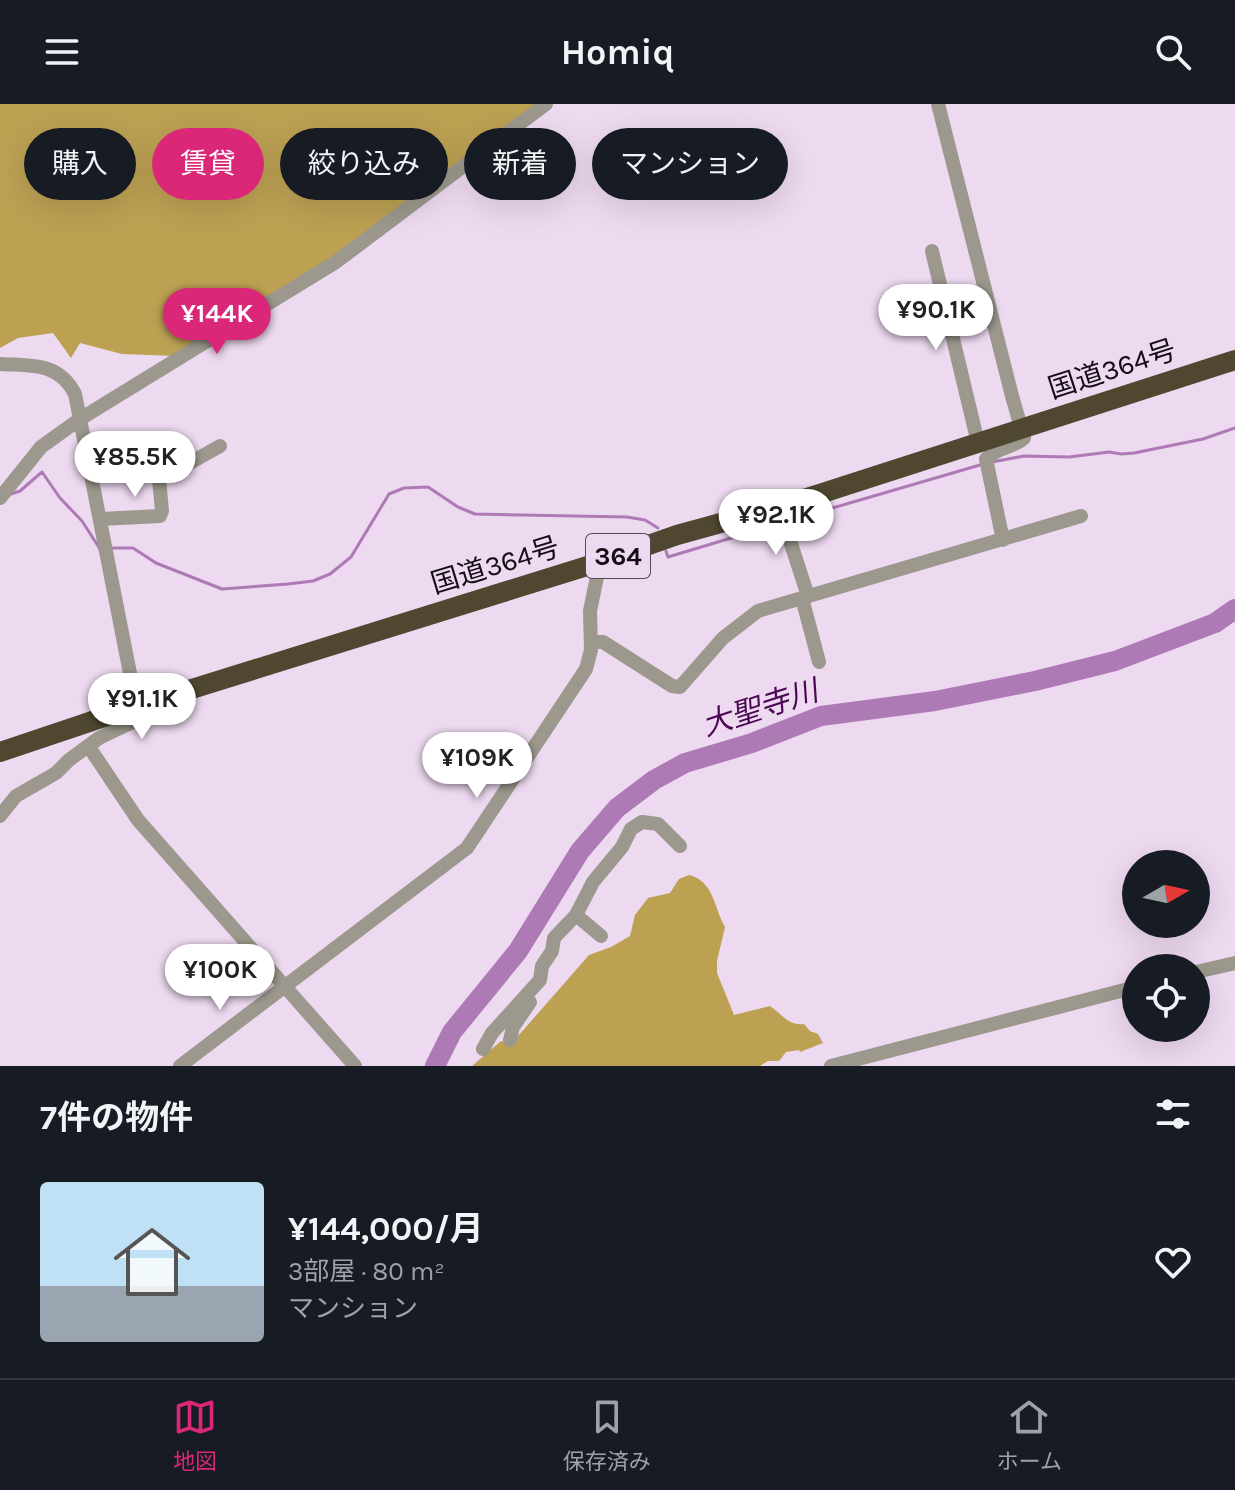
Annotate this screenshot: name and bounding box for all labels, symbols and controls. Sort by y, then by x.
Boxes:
icon: menu [40,30,84,74]
icon: search [1151,30,1195,74]
text: Homiq [561,31,674,73]
chip: 購入 [24,128,136,200]
chip: 賃貸 [152,128,264,200]
chip: 絞り込み [280,128,448,200]
chip: 新着 [464,128,576,200]
chip: マンション [592,128,788,200]
pin: ¥90.1K [871,284,1001,352]
pin: ¥144K [161,288,273,356]
text: ¥90.1K [896,294,976,325]
text: ¥144K [181,298,253,329]
street label: 国道364号 [1044,333,1180,405]
pin: ¥85.5K [70,431,200,499]
text: ¥85.5K [93,441,177,472]
pin: ¥92.1K [711,489,841,557]
text: ¥92.1K [737,499,815,530]
street label: 国道364号 [427,530,563,600]
road number: 364 [586,534,650,578]
water label: 大聖寺川 [697,671,825,744]
pin: ¥91.1K [77,673,207,741]
text: ¥91.1K [106,683,178,714]
pin: ¥109K [421,732,533,800]
text: ¥109K [440,742,514,773]
north arrow [1122,850,1210,938]
map controls [1122,850,1210,1042]
pin: ¥100K [164,944,276,1012]
text: ¥100K [183,954,257,985]
button: locate [1122,954,1210,1042]
icon: filters [1151,1092,1195,1136]
text: 7件の物件 [40,1098,193,1138]
text: ¥144,000/月 [288,1209,484,1249]
icon: home [104,1214,200,1310]
icon: heart [1151,1240,1195,1284]
text: 3部屋 · 80 m² [288,1256,445,1287]
text: マンション [288,1293,418,1324]
tab: 地図 [173,1395,217,1475]
tab: 保存済み [563,1395,651,1475]
tab: ホーム [997,1395,1062,1475]

